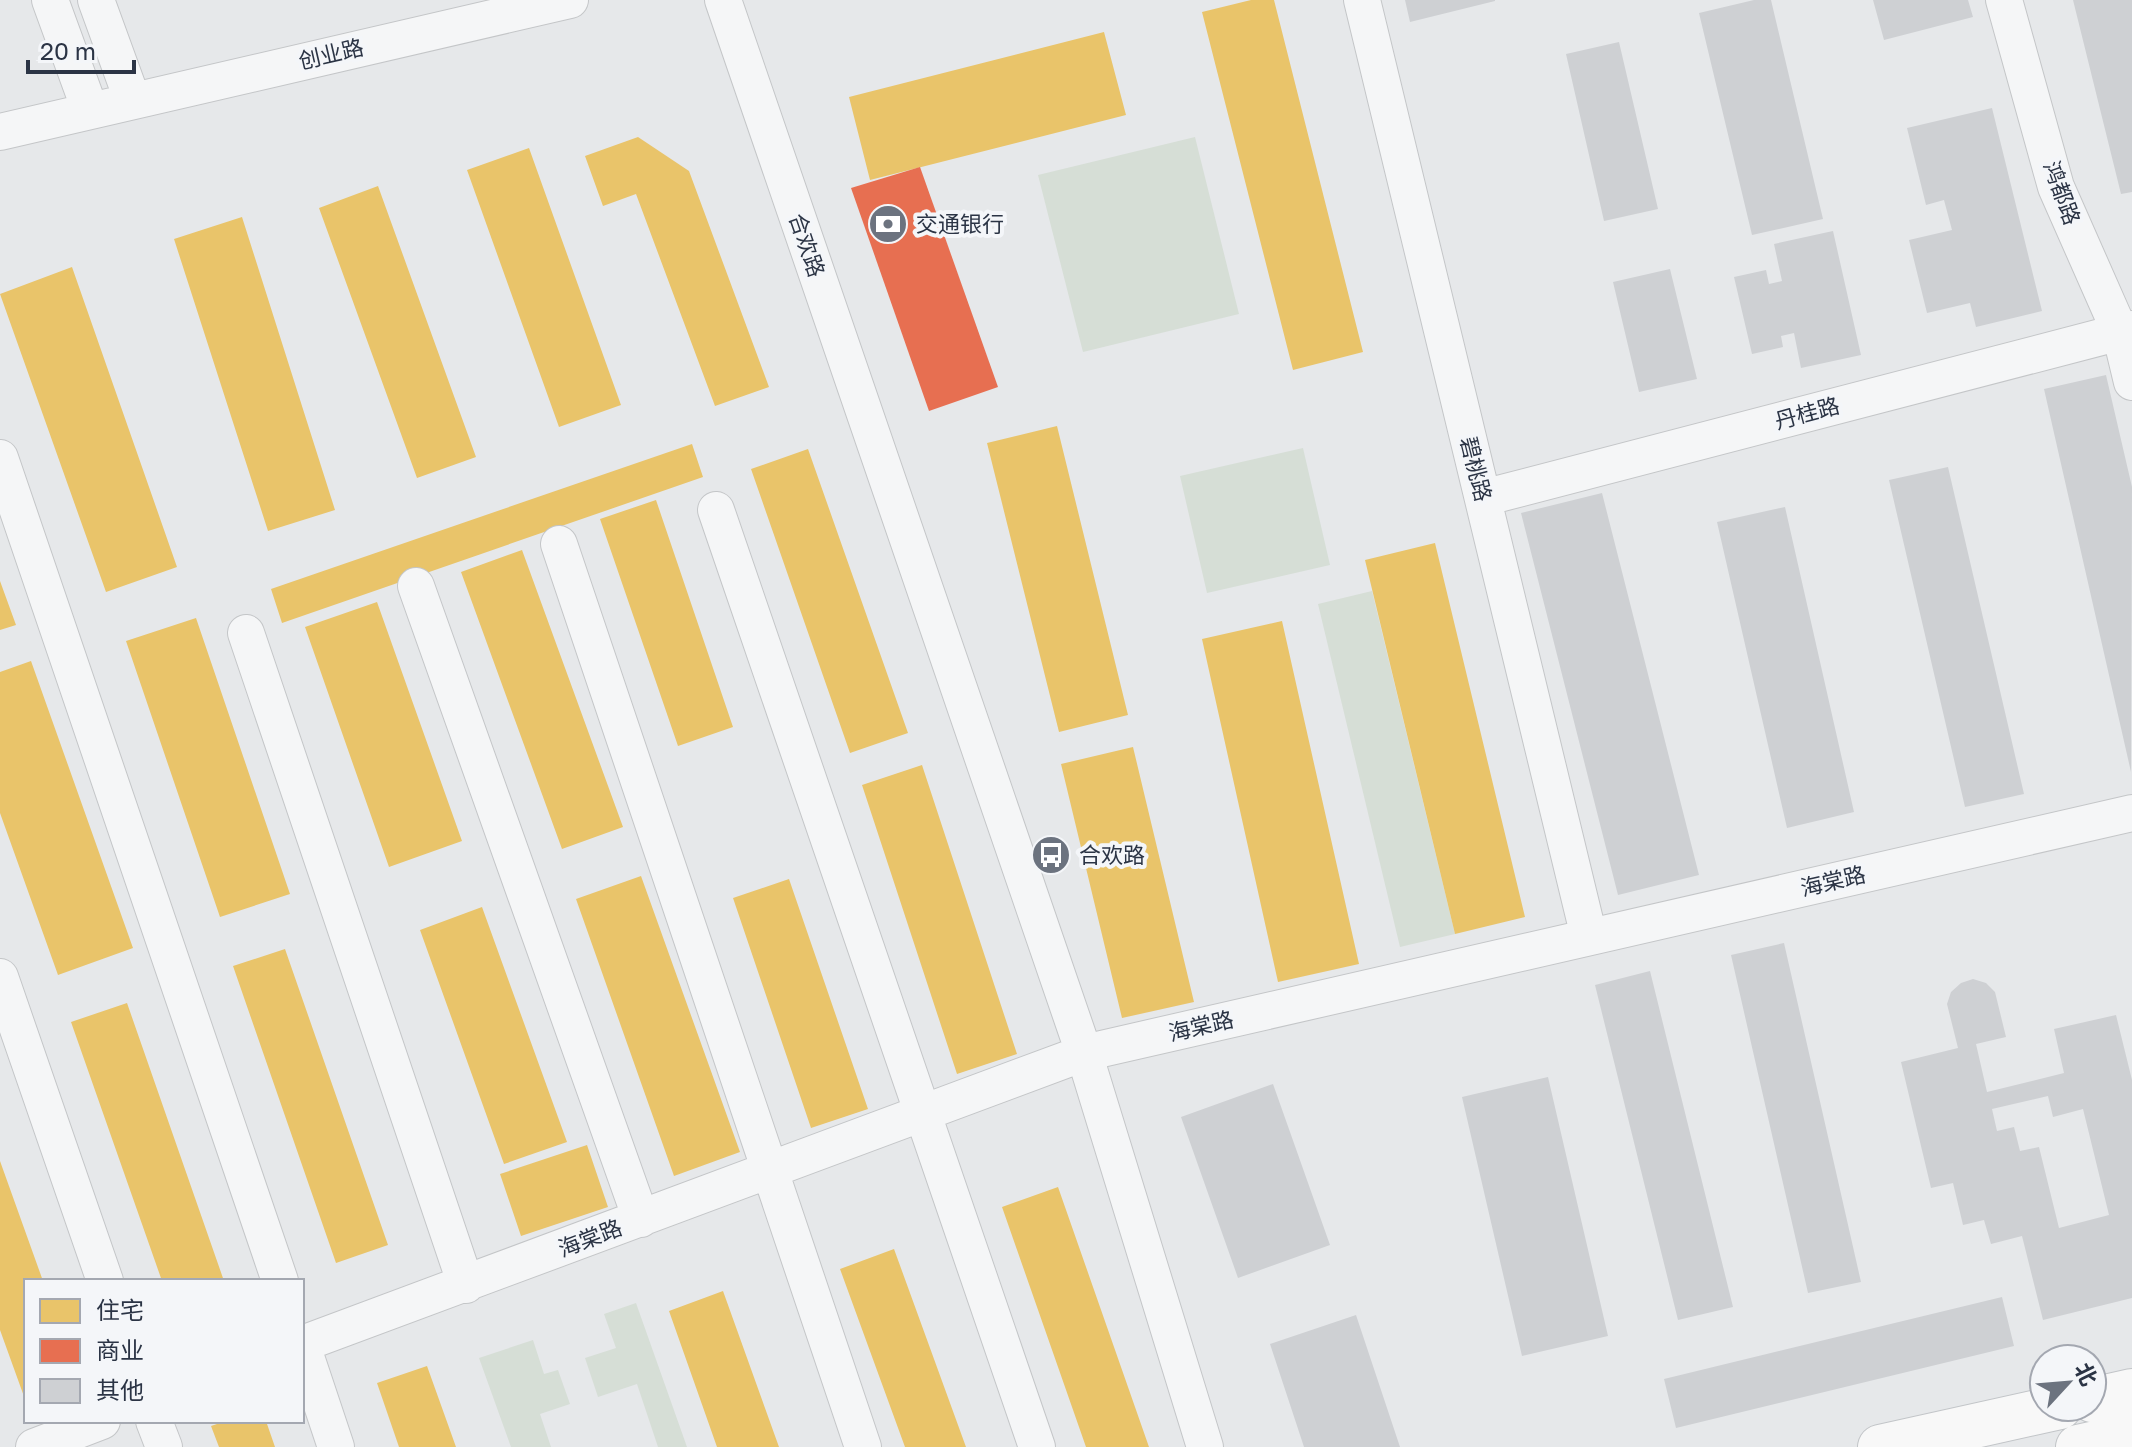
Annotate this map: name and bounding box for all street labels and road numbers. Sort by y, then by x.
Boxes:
street label: 创业路 [296,33,366,74]
street label: 鸿都路 [2038,157,2086,228]
street label: 合欢路 [784,209,831,280]
street label: 丹桂路 [1771,391,1842,434]
street label: 碧桃路 [1455,434,1498,504]
street label: 海棠路 [1798,860,1868,901]
street label: 海棠路 [1166,1005,1236,1046]
street label: 海棠路 [554,1213,625,1262]

